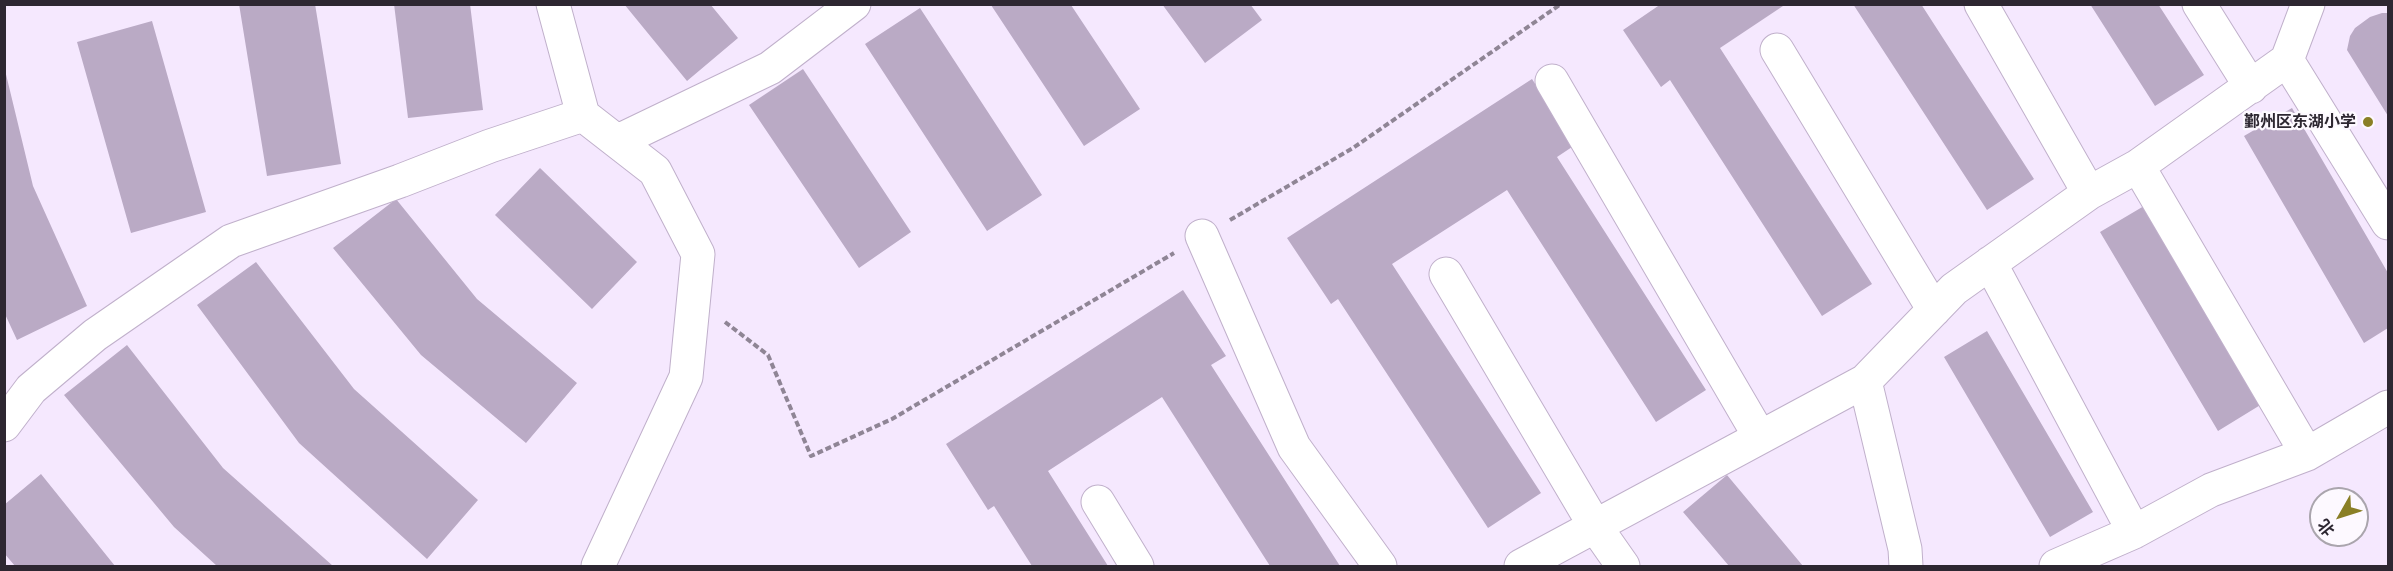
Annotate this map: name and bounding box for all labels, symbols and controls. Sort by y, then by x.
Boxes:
place label: 鄞州区东湖小学 [2244,112,2356,132]
marker: 鄞州区东湖小学 [2361,115,2375,129]
north arrow [2309,487,2369,547]
text: 北 [2314,515,2339,540]

